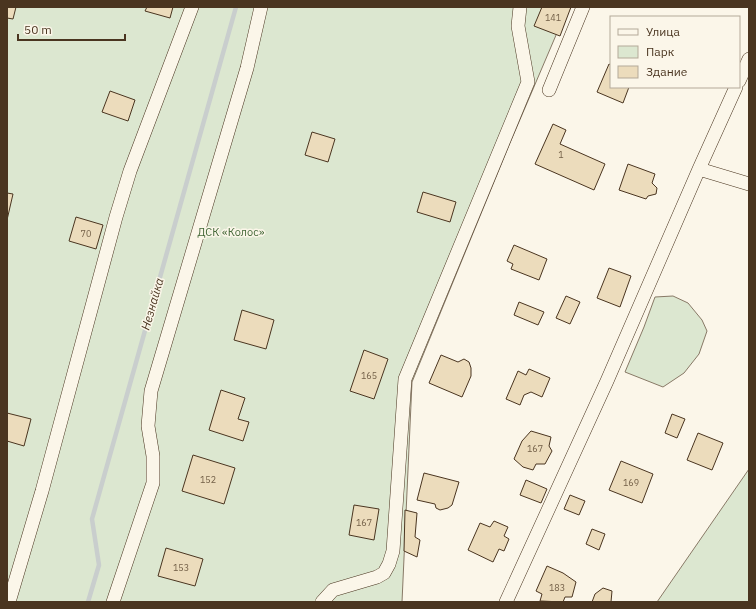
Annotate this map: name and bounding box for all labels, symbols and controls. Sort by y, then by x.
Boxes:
house number: 141 [545,12,561,23]
scale bar [18,16,125,42]
legend [610,16,740,88]
text: 50 m [24,22,52,37]
text: Улица [646,24,680,39]
text: Парк [646,44,675,59]
text: Здание [646,64,688,79]
house number: 1 [558,149,564,160]
park label: ДСК «Колос» [198,225,265,239]
house number: 70 [81,228,91,239]
water label: Незнайка [137,276,167,332]
house number: 165 [361,370,377,381]
house number: 167 [527,443,543,454]
house number: 152 [200,474,216,485]
house number: 169 [623,477,639,488]
house number: 167 [356,517,372,528]
house number: 153 [173,562,189,573]
house number: 183 [549,582,565,593]

